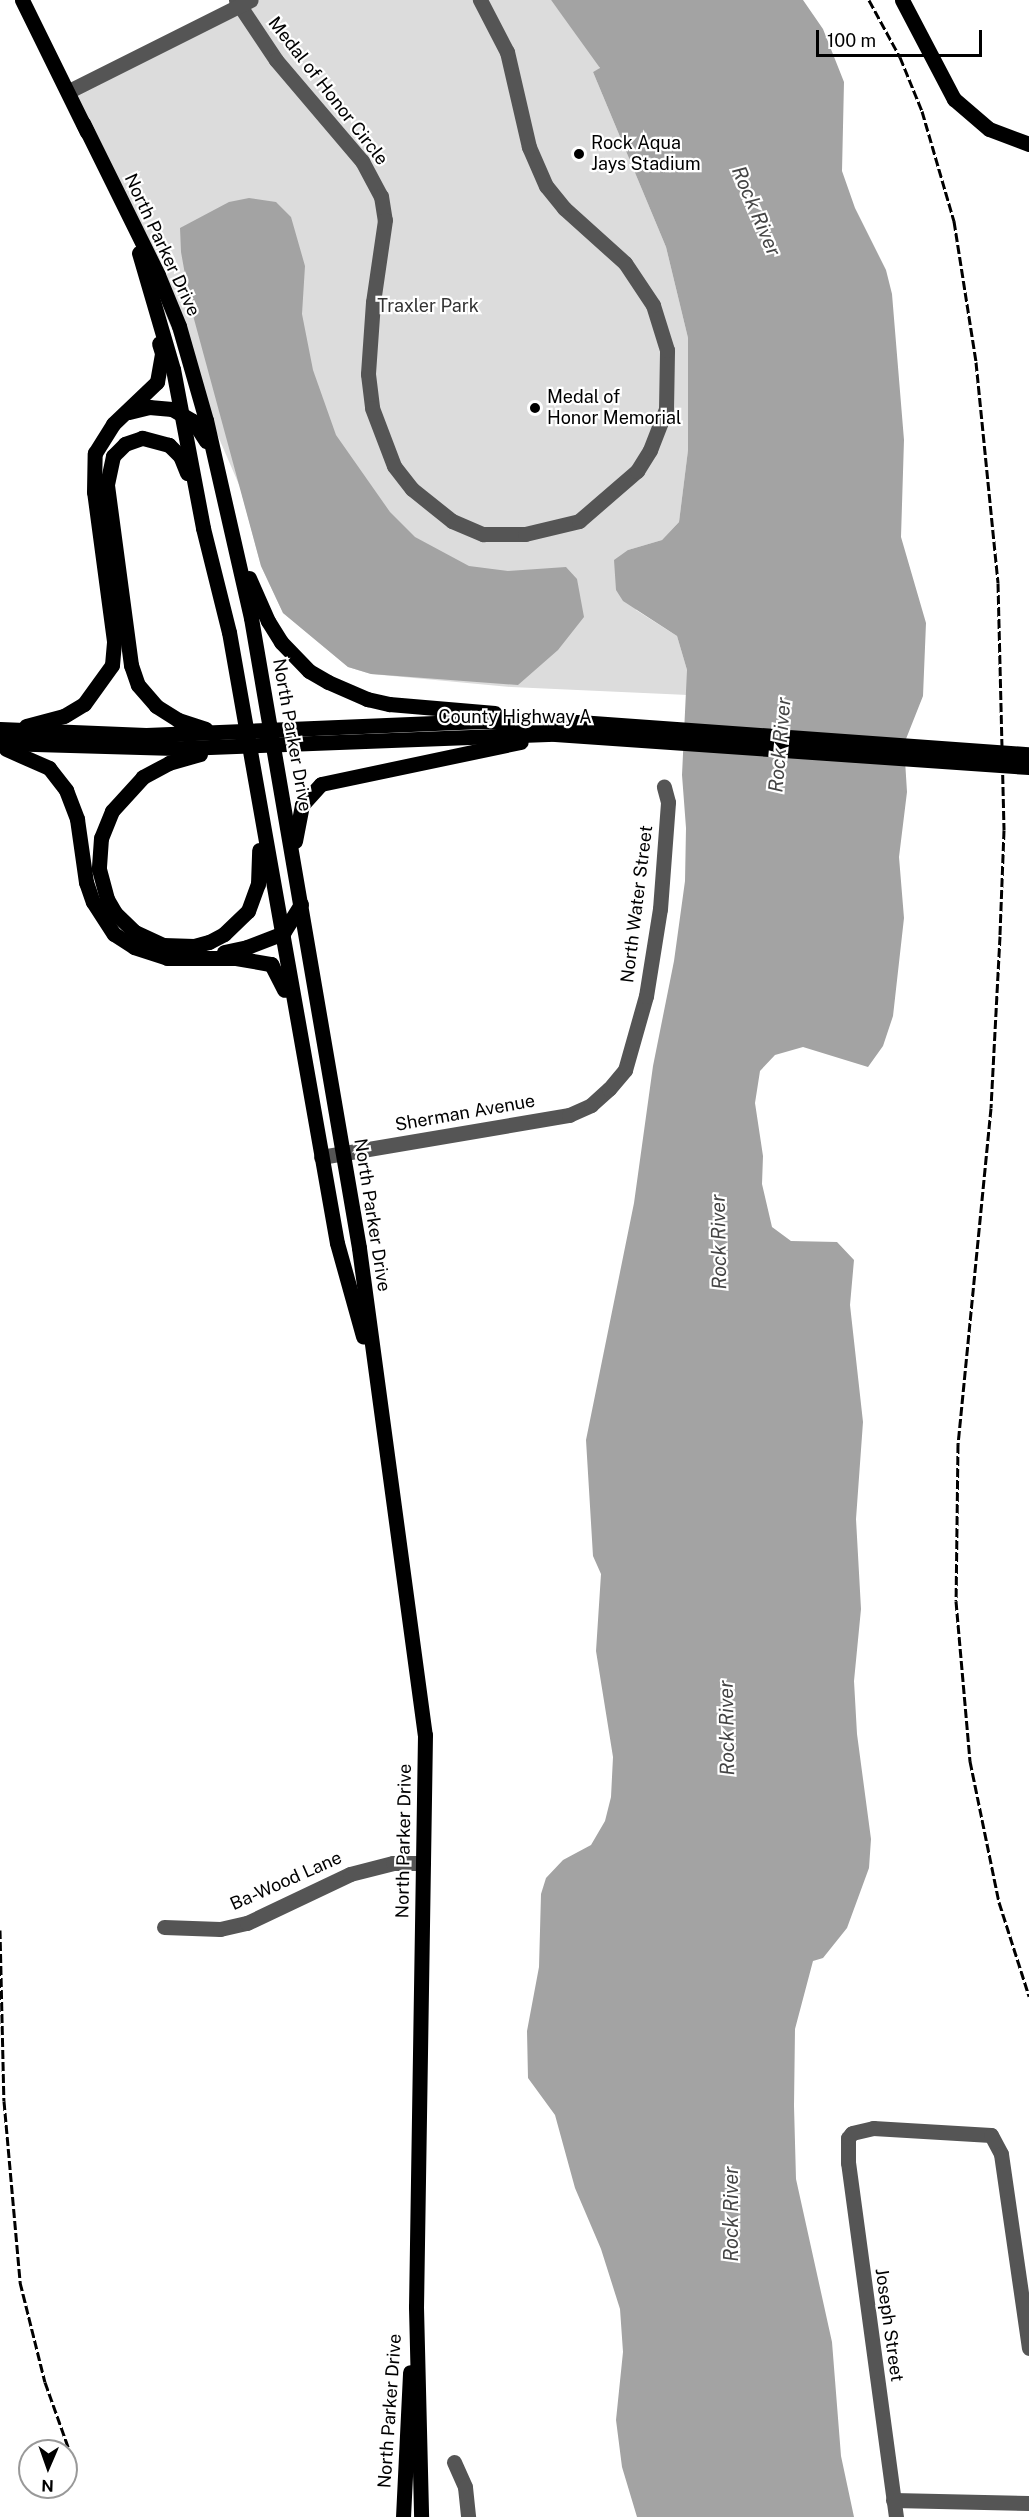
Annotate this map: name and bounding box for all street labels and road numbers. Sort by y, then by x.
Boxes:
street label: Medal of Honor Circle [263,12,393,170]
street label: North Parker Drive [120,170,204,320]
street label: North Parker Drive [268,657,316,813]
street label: County Highway A [438,706,592,728]
street label: North Water Street [617,824,657,984]
street label: Sherman Avenue [393,1090,537,1136]
street label: North Parker Drive [349,1137,395,1293]
street label: North Parker Drive [392,1763,416,1919]
street label: Ba-Wood Lane [227,1847,345,1915]
street label: Joseph Street [870,2267,908,2383]
street label: North Parker Drive [374,2333,406,2489]

